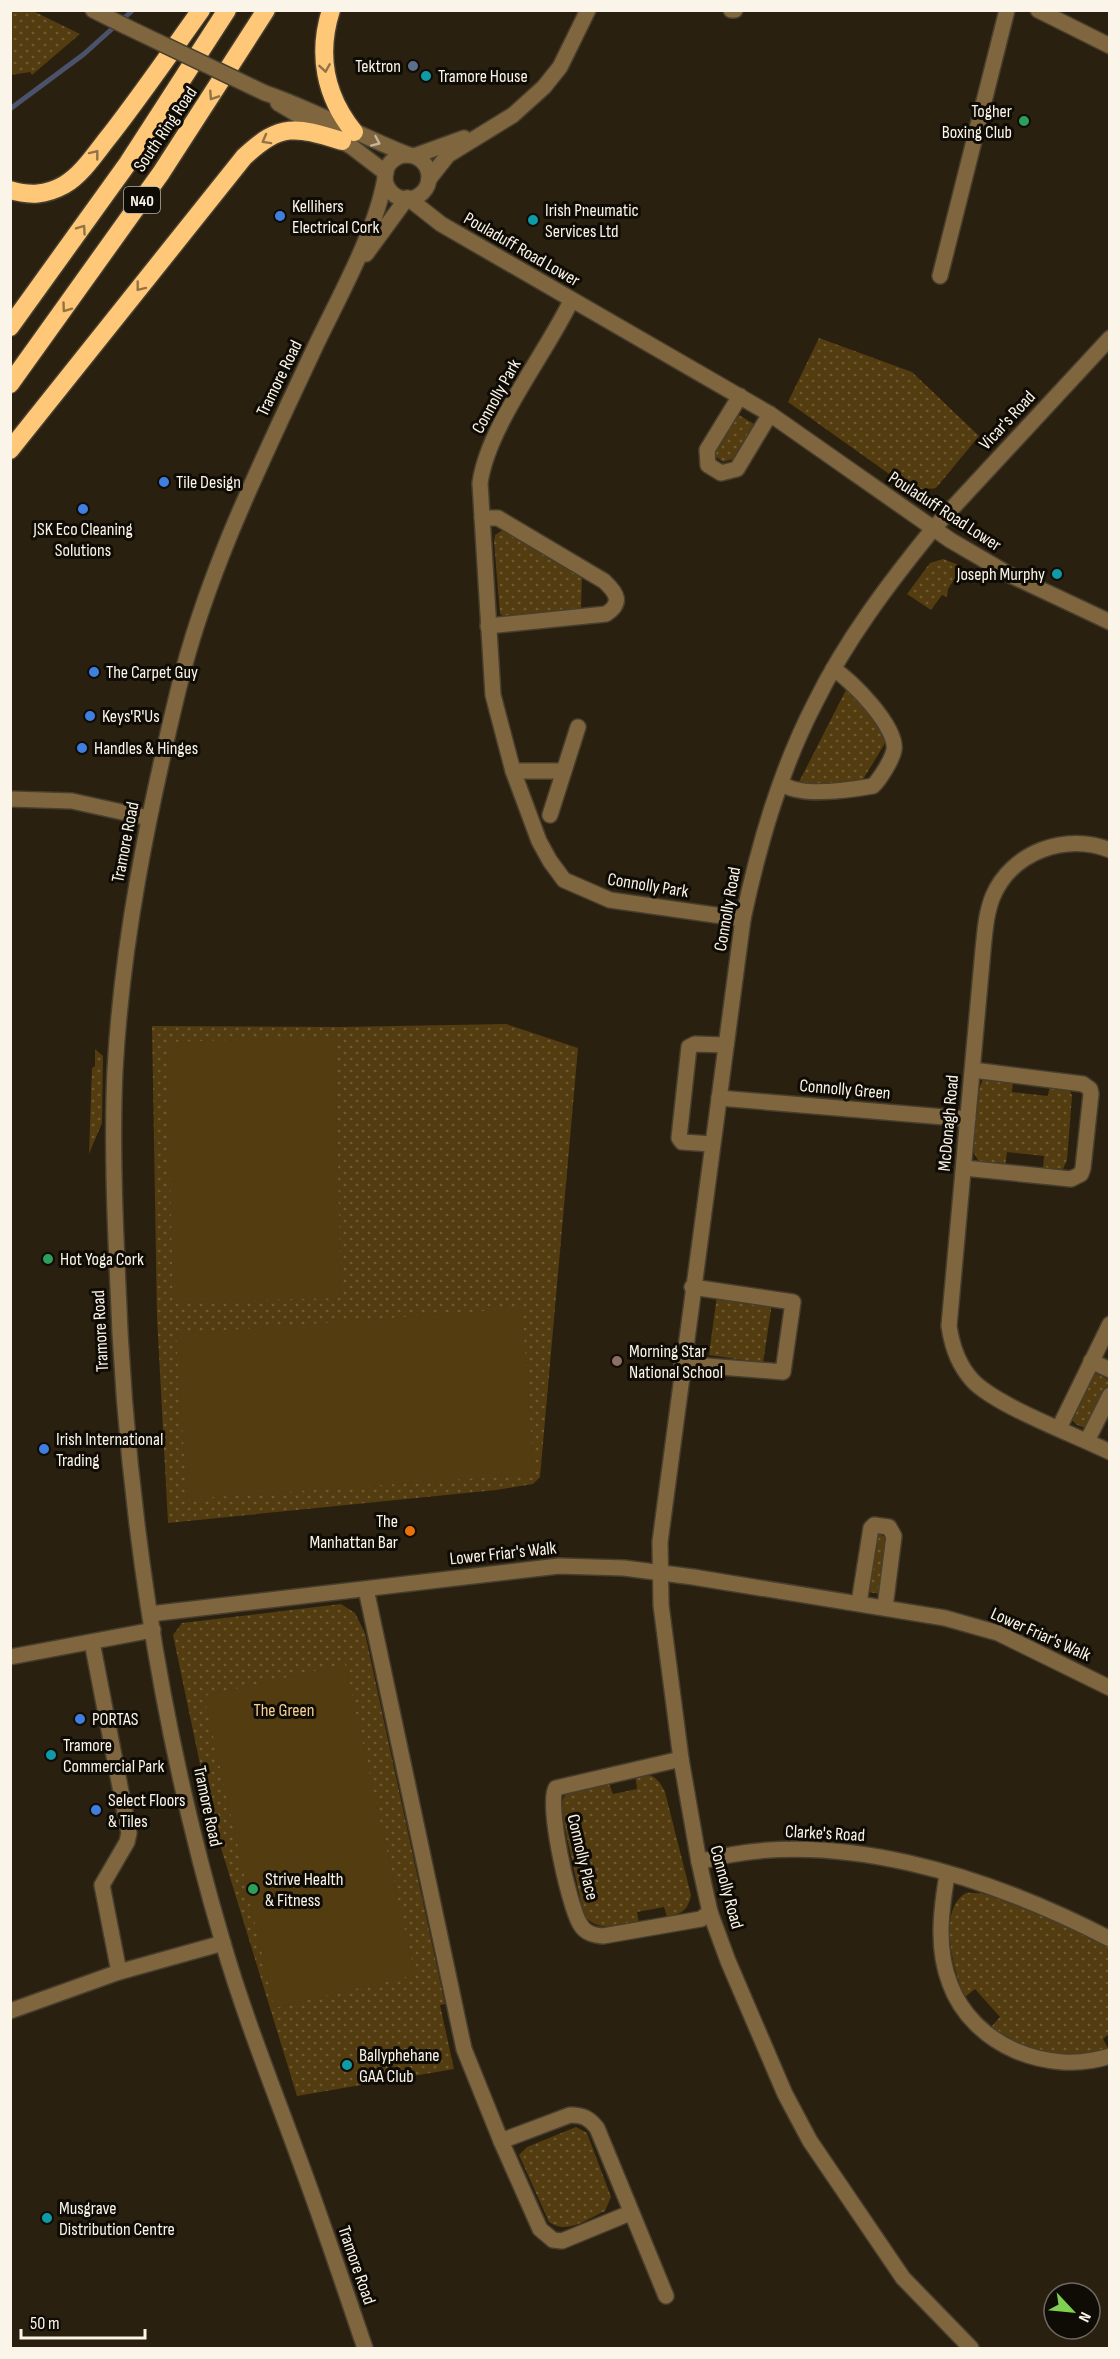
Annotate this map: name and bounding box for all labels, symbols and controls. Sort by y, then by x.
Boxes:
place label: Tektron [355,56,401,77]
marker: Tektron [406,59,420,73]
one-way arrow [318,63,330,72]
place label: Tramore House [438,66,528,87]
marker: Tramore House [419,69,433,83]
street label: South Ring Road [129,83,202,176]
one-way arrow [209,89,220,100]
place label: Togher Boxing Club [942,101,1012,143]
marker: Togher Boxing Club [1017,114,1031,128]
one-way arrow [262,132,272,144]
one-way arrow [370,134,381,146]
one-way arrow [88,149,99,160]
road number: N40 [124,187,160,213]
place label: Kellihers Electrical Cork [292,196,379,238]
place label: Irish Pneumatic Services Ltd [545,200,639,242]
street label: Pouladuff Road Lower [460,208,583,291]
marker: Kellihers Electrical Cork [273,209,287,223]
marker: Irish Pneumatic Services Ltd [526,213,540,227]
one-way arrow [75,225,86,236]
one-way arrow [136,280,147,291]
one-way arrow [63,302,74,313]
street label: Tramore Road [252,337,307,420]
street label: Connolly Park [467,355,525,437]
street label: Vicar's Road [975,387,1040,454]
street label: Pouladuff Road Lower [884,467,1005,556]
place label: Tile Design [176,472,241,493]
marker: Tile Design [157,475,171,489]
marker: JSK Eco Cleaning Solutions [76,502,90,516]
place label: JSK Eco Cleaning Solutions [32,519,133,561]
place label: Joseph Murphy [956,564,1045,585]
marker: Joseph Murphy [1050,567,1064,581]
place label: The Carpet Guy [106,662,198,683]
marker: The Carpet Guy [87,665,101,679]
place label: Keys'R'Us [102,706,160,727]
marker: Keys'R'Us [83,709,97,723]
place label: Handles & Hinges [94,738,198,759]
marker: Handles & Hinges [75,741,89,755]
street label: Tramore Road [107,800,144,884]
street label: Connolly Road [710,865,745,953]
street label: Connolly Park [606,869,690,902]
street label: McDonagh Road [934,1074,963,1172]
street label: Connolly Green [798,1075,891,1104]
place label: Hot Yoga Cork [60,1249,144,1270]
marker: Hot Yoga Cork [41,1252,55,1266]
street label: Tramore Road [88,1290,113,1372]
place label: Morning Star National School [629,1341,723,1383]
marker: Morning Star National School [610,1354,624,1368]
place label: Irish International Trading [56,1429,163,1471]
marker: Irish International Trading [37,1442,51,1456]
place label: The Manhattan Bar [310,1511,398,1553]
marker: The Manhattan Bar [403,1524,417,1538]
street label: Lower Friar's Walk [449,1537,558,1570]
street label: Lower Friar's Walk [988,1603,1094,1666]
park label: The Green [253,1700,315,1721]
place label: PORTAS [92,1709,139,1730]
marker: PORTAS [73,1712,87,1726]
place label: Tramore Commercial Park [63,1735,164,1777]
marker: Tramore Commercial Park [44,1748,58,1762]
street label: Tramore Road [189,1764,226,1848]
place label: Select Floors & Tiles [108,1790,185,1832]
marker: Select Floors & Tiles [89,1803,103,1817]
street label: Connolly Place [562,1812,603,1902]
street label: Clarke's Road [784,1821,866,1846]
street label: Connolly Road [705,1843,748,1931]
place label: Strive Health & Fitness [265,1869,343,1911]
marker: Strive Health & Fitness [246,1882,260,1896]
place label: Ballyphehane GAA Club [359,2045,440,2087]
marker: Ballyphehane GAA Club [340,2058,354,2072]
place label: Musgrave Distribution Centre [59,2198,175,2240]
marker: Musgrave Distribution Centre [40,2211,54,2225]
street label: Tramore Road [333,2223,380,2307]
north arrow [1042,2281,1102,2341]
scale bar [21,2302,146,2340]
text: N [1074,2309,1095,2325]
text: 50 m [30,2313,60,2334]

